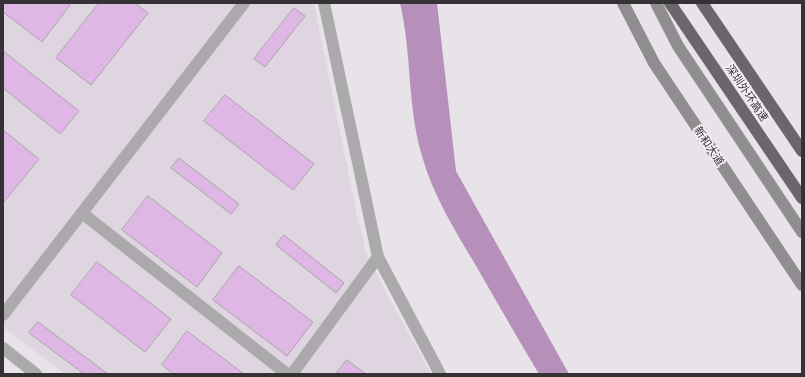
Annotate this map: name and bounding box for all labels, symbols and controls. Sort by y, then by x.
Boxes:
street label: 深圳外环高速 [723,62,771,124]
street label: 新和大道 [691,124,727,168]

